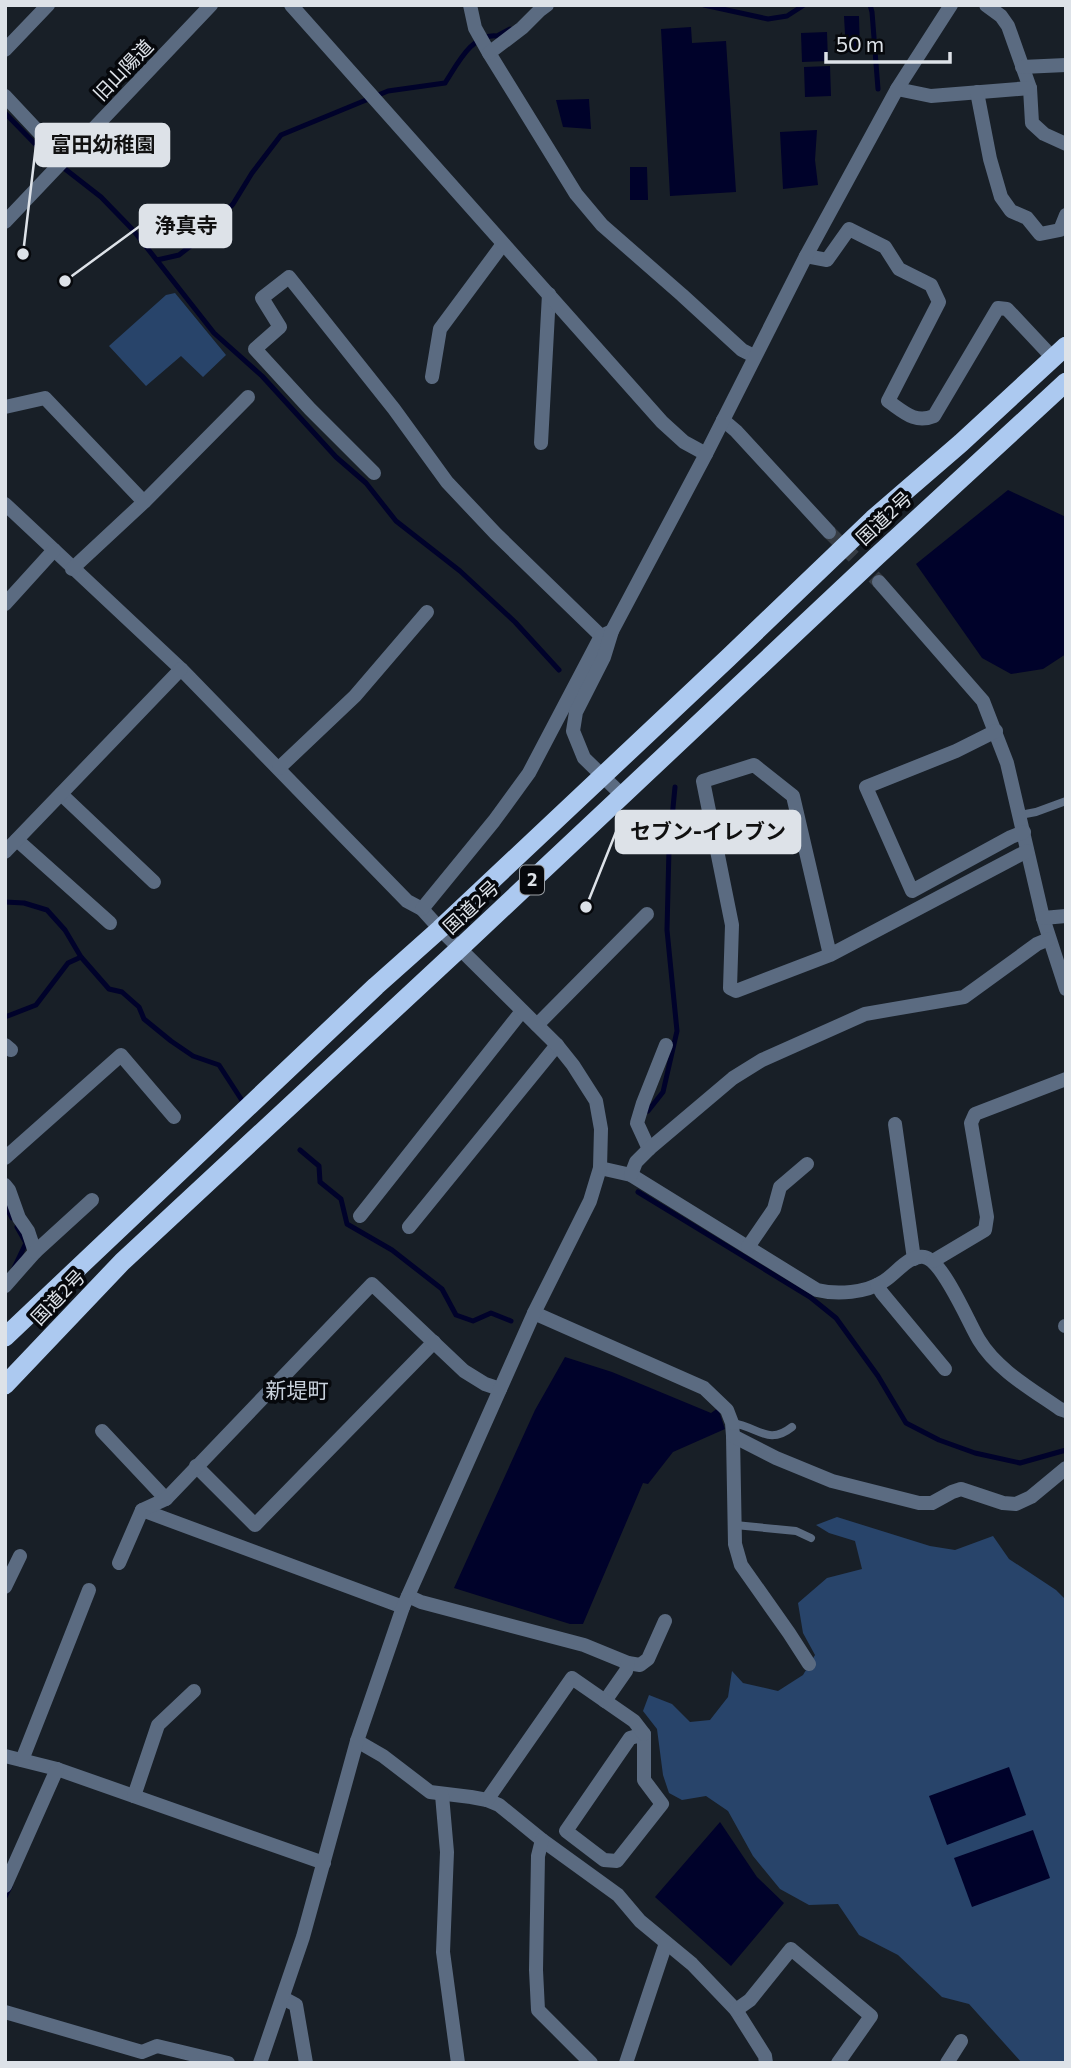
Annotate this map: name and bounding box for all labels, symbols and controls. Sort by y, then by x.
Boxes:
scale bar [826,21,950,65]
text: 50 m [836,31,884,56]
street label: 旧山陽道 [88,34,157,105]
callout: 富田幼稚園 [36,124,169,166]
text: 富田幼稚園 [51,131,156,156]
callout: 浄真寺 [140,205,231,247]
text: 浄真寺 [155,212,218,237]
street label: 国道2号 [851,486,916,549]
callout: セブン-イレブン [616,811,800,853]
text: セブン-イレブン [630,818,786,843]
road number: 2 [520,866,544,894]
street label: 国道2号 [438,875,503,938]
street label: 国道2号 [26,1264,89,1329]
district label: 新堤町 [266,1377,329,1402]

